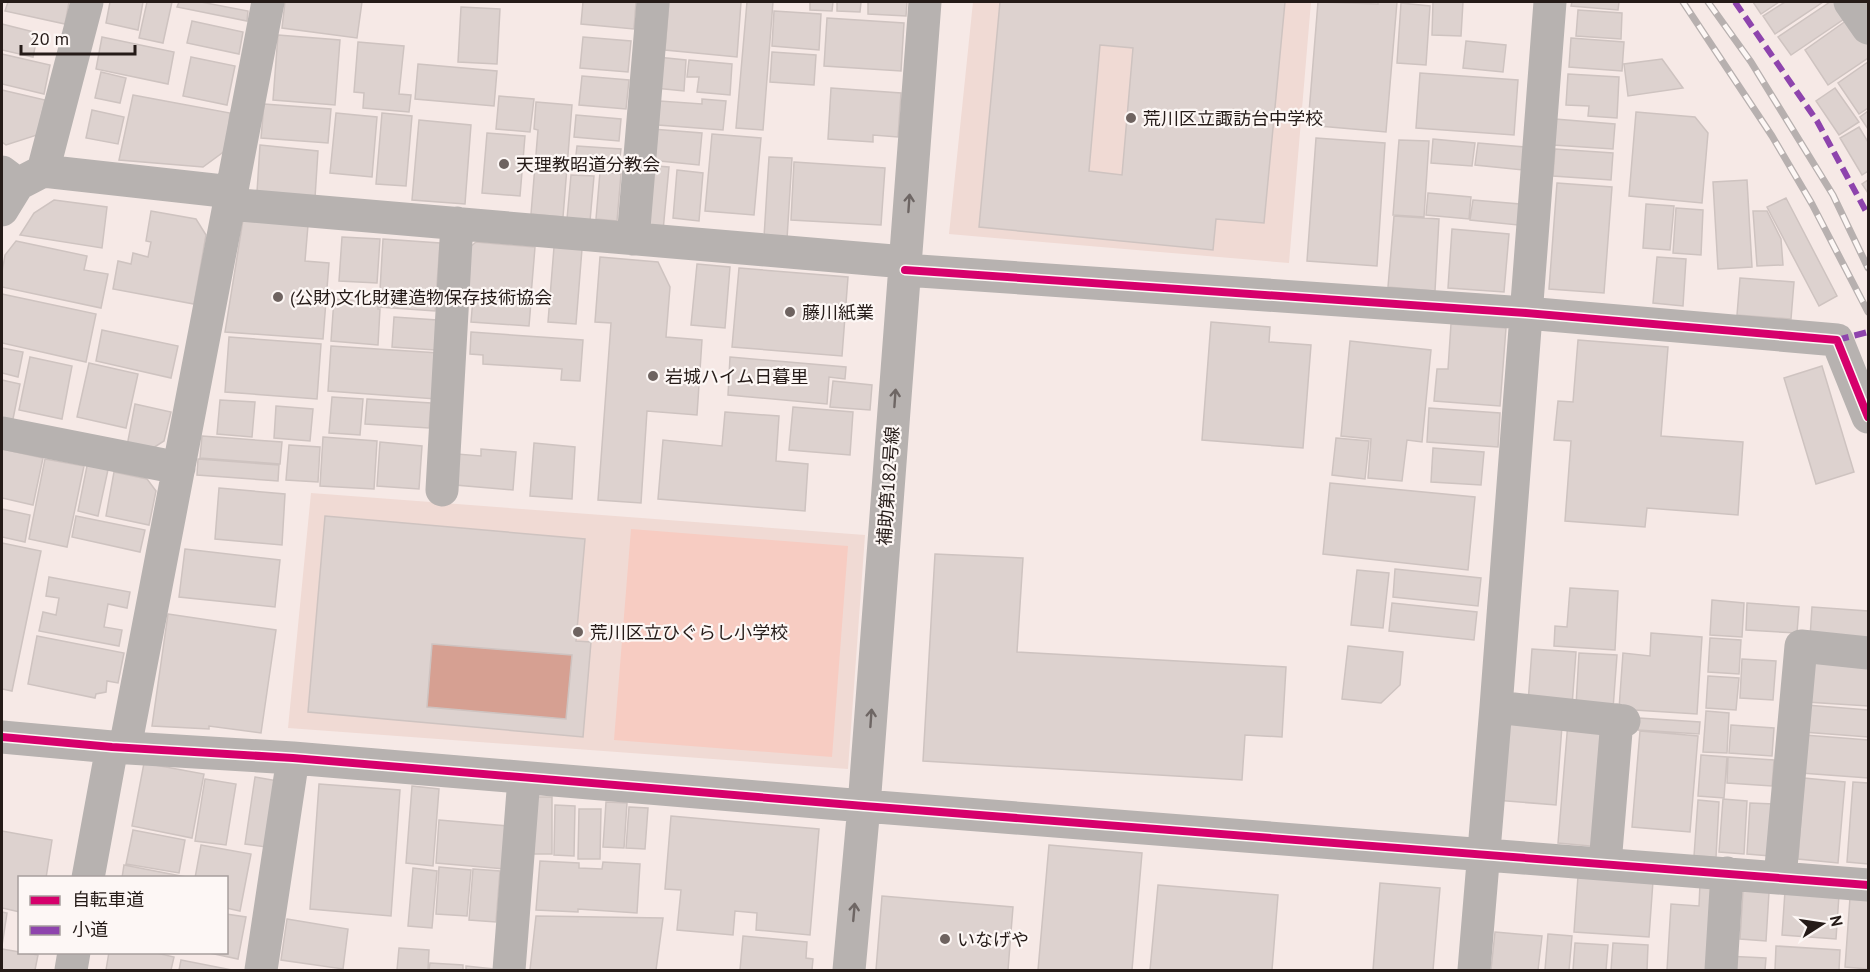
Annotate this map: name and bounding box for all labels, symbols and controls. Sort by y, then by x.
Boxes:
scale bar [21,18,135,56]
text: 20 m [30,27,69,50]
place label: 荒川区立諏訪台中学校 [1143,107,1323,130]
marker: 荒川区立諏訪台中学校 [1124,111,1138,125]
place label: 天理教昭道分教会 [516,153,660,176]
marker: 天理教昭道分教会 [497,157,511,171]
one-way arrow [904,194,915,214]
place label: (公財)文化財建造物保存技術協会 [290,286,552,309]
marker: (公財)文化財建造物保存技術協会 [271,290,285,304]
place label: 藤川紙業 [802,301,874,324]
marker: 藤川紙業 [783,305,797,319]
place label: 岩城ハイム日暮里 [665,365,808,388]
marker: 岩城ハイム日暮里 [646,369,660,383]
one-way arrow [890,388,901,408]
street label: 補助第182号線 [872,426,904,546]
place label: 荒川区立ひぐらし小学校 [590,621,788,644]
marker: 荒川区立ひぐらし小学校 [571,625,585,639]
one-way arrow [865,708,876,728]
legend [18,876,228,954]
text: 自転車道 [72,888,144,911]
north arrow [1792,894,1852,954]
one-way arrow [849,903,860,923]
text: N [1826,914,1848,928]
text: 小道 [72,918,108,941]
place label: いなげや [957,928,1029,951]
marker: いなげや [938,932,952,946]

